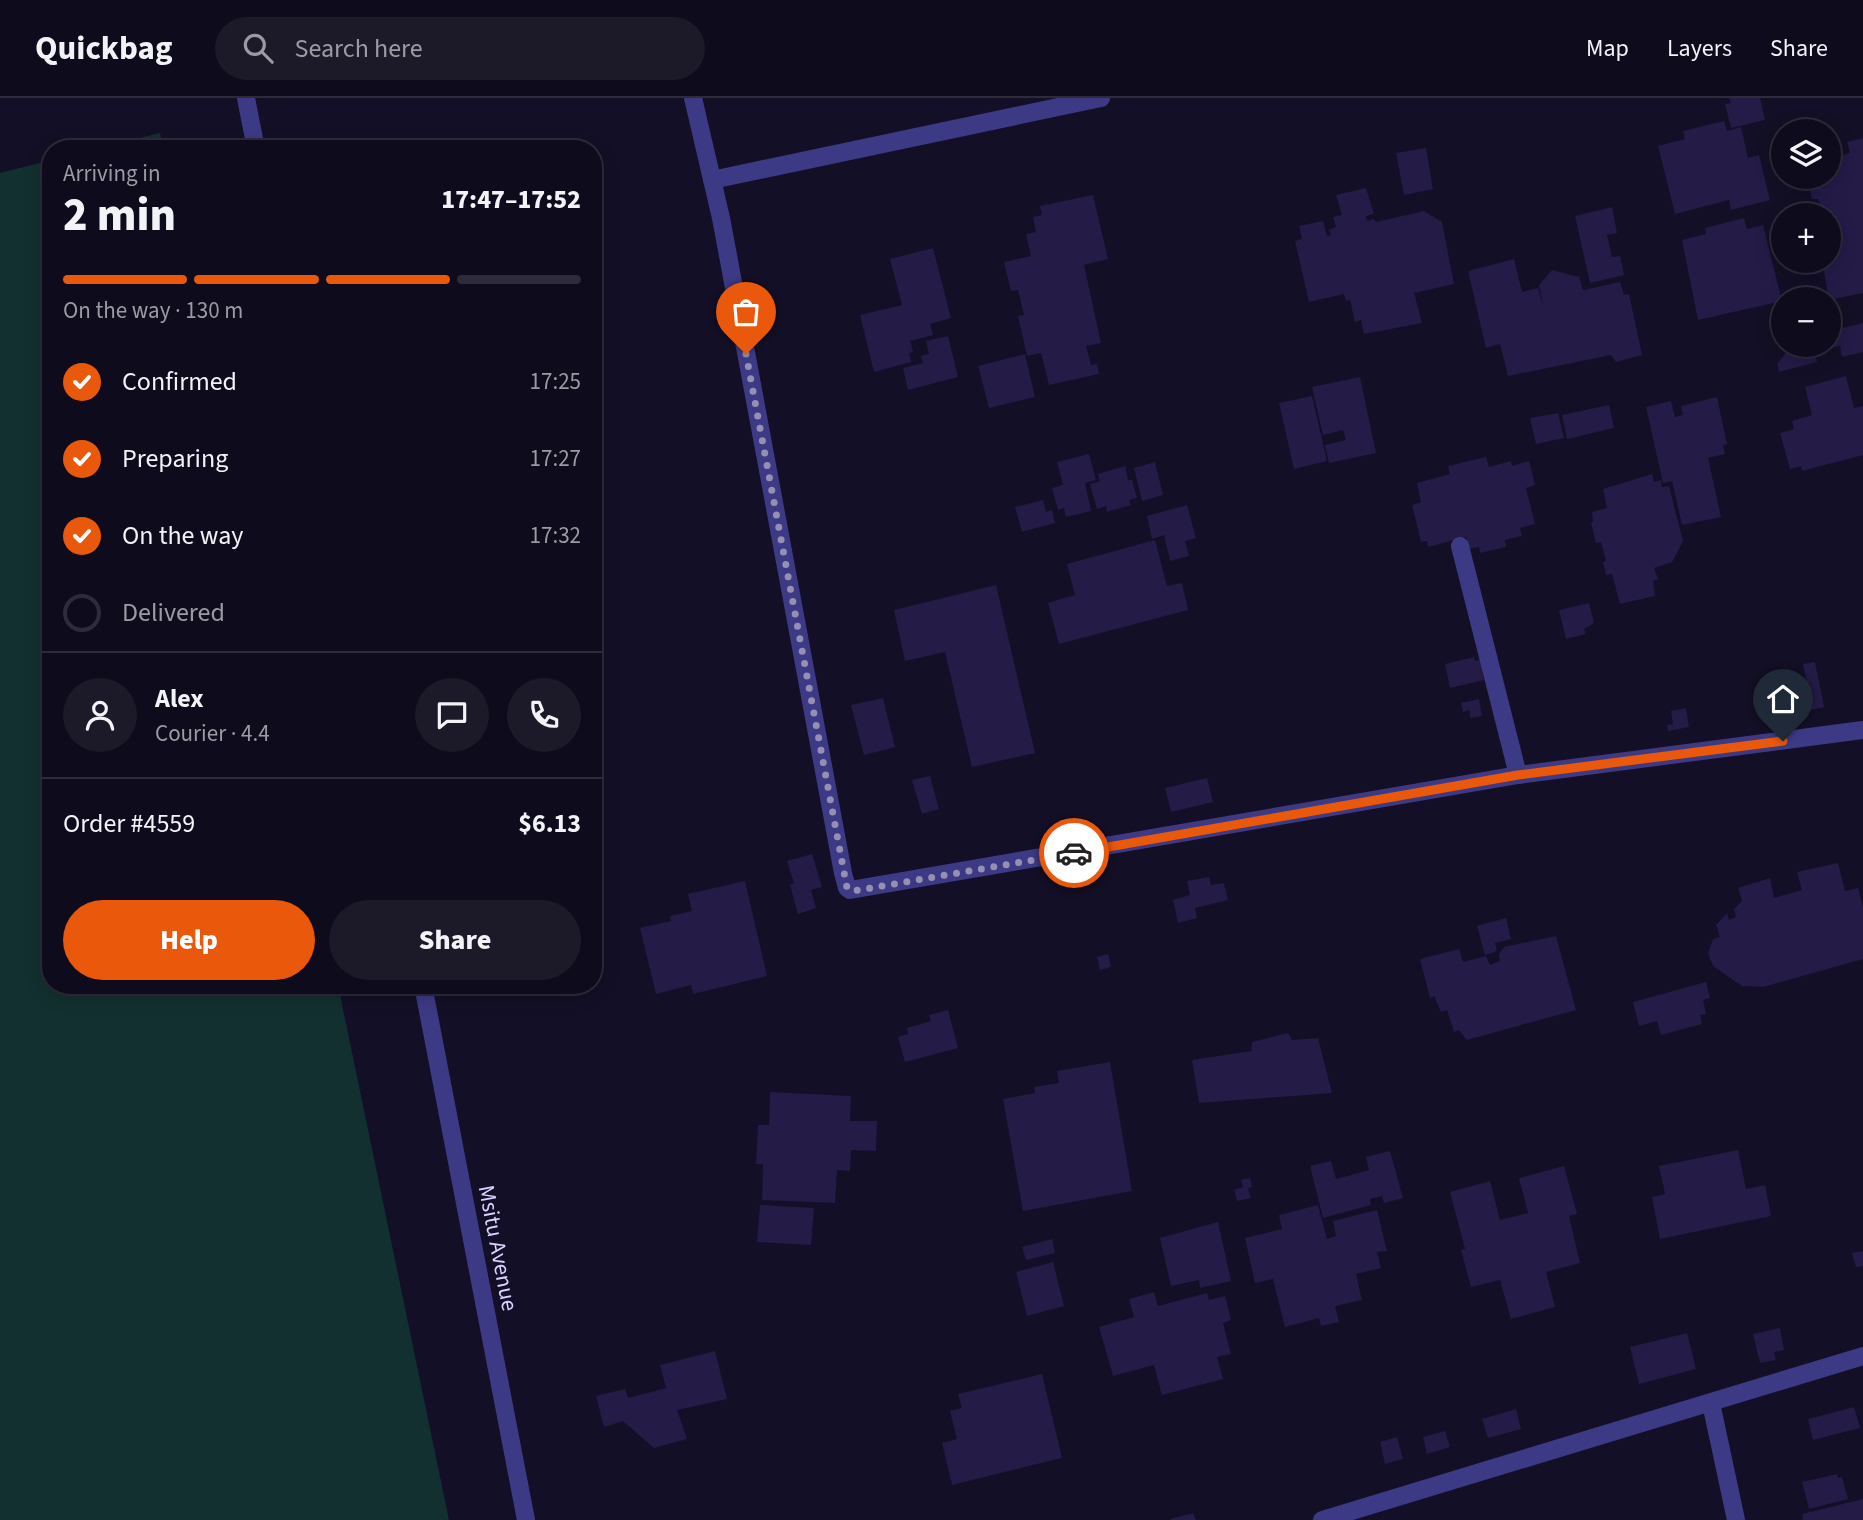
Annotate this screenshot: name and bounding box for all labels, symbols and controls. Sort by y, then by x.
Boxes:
search box [215,17,705,80]
text: Quickbag [35,25,173,72]
icon: search [239,29,277,67]
text: Search here [295,30,423,67]
text: Map [1586,31,1629,66]
text: Layers [1667,31,1732,66]
text: Share [1770,31,1828,66]
map controls [1771,119,1841,357]
button: layers [1771,119,1841,189]
text: Arriving in [63,157,161,190]
text: 17:47–17:52 [441,181,581,218]
text: 2 min [63,183,176,248]
button: + [1771,203,1841,273]
pin [716,282,776,354]
button: − [1771,287,1841,357]
icon: bag [727,293,765,331]
text: On the way · 130 m [63,294,243,327]
icon: check [63,363,101,401]
text: Confirmed [122,363,237,400]
text: 17:25 [530,365,581,398]
icon: check [63,440,101,478]
text: Preparing [122,440,228,477]
text: 17:27 [530,442,581,475]
icon: check [63,517,101,555]
text: On the way [122,517,243,554]
text: 17:32 [530,519,581,552]
text: Delivered [122,594,225,631]
pin [1753,669,1813,741]
button: person [63,678,137,752]
button: chat [415,678,489,752]
button: phone [507,678,581,752]
text: Alex [155,680,204,717]
icon: home [1764,680,1802,718]
text: Courier · 4.4 [155,717,270,750]
text: Order #4559 [63,805,195,842]
text: $6.13 [518,805,581,842]
courier [1039,818,1109,888]
icon: car [1055,834,1093,872]
button: Help [63,900,315,980]
button: Share [329,900,581,980]
street label: Msitu Avenue [470,1182,526,1314]

